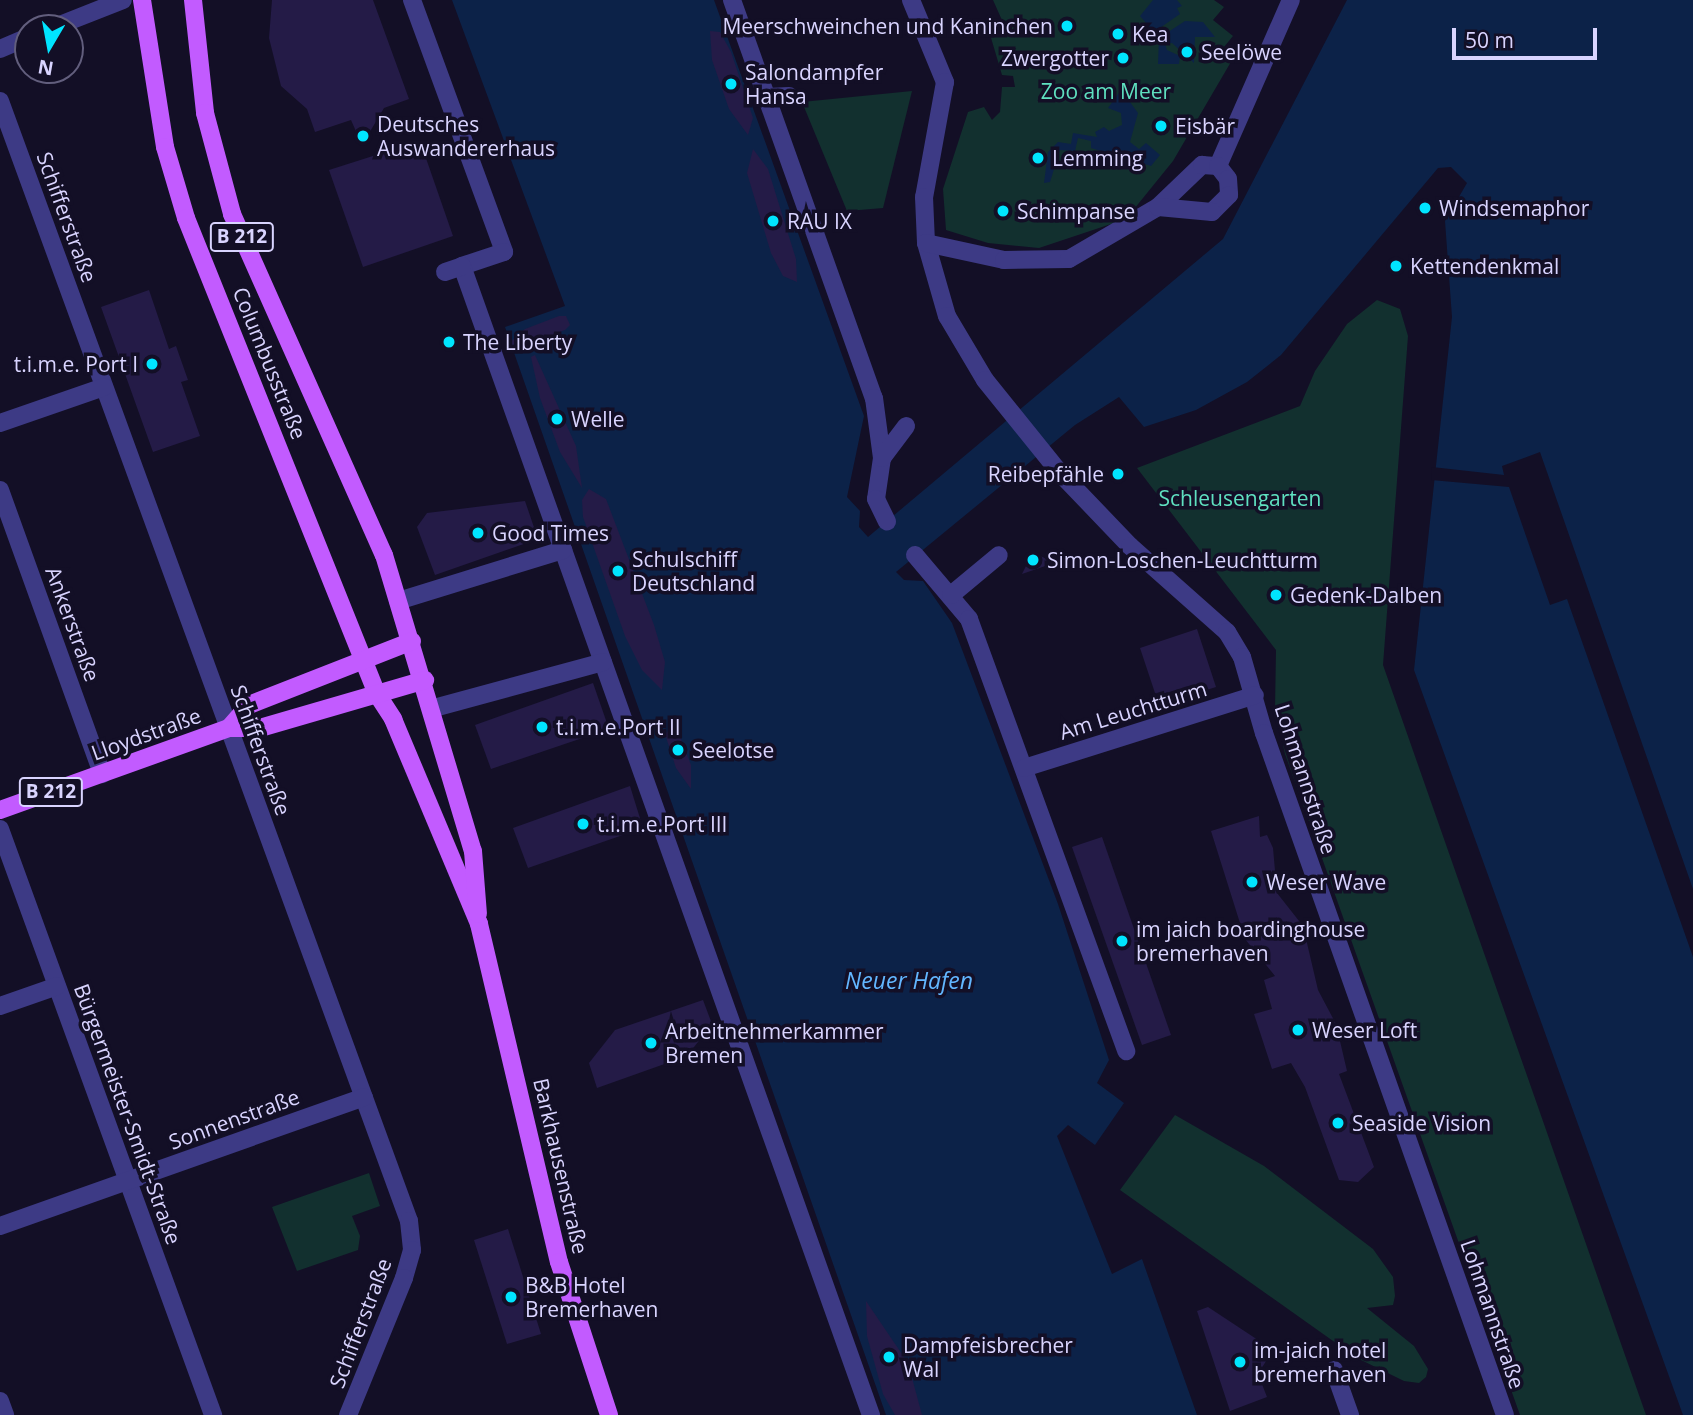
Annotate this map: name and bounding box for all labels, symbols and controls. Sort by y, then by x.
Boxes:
place label: Meerschweinchen und Kaninchen [722,13,1053,39]
north arrow [14,14,84,84]
scale bar [1455,14,1600,58]
marker: Meerschweinchen und Kaninchen [1059,18,1075,34]
place label: Kea [1132,21,1168,47]
marker: Kea [1110,26,1126,42]
text: 50 m [1465,26,1514,54]
place label: Seelöwe [1201,39,1282,65]
marker: Seelöwe [1179,44,1195,60]
place label: Zwergotter [1001,45,1109,71]
marker: Zwergotter [1115,50,1131,66]
text: N [36,54,56,82]
place label: Salondampfer Hansa [745,59,883,109]
marker: Salondampfer Hansa [723,76,739,92]
park label: Zoo am Meer [1041,78,1171,104]
place label: Deutsches Auswandererhaus [377,111,555,161]
place label: Eisbär [1175,113,1235,139]
marker: Eisbär [1153,118,1169,134]
marker: Deutsches Auswandererhaus [355,128,371,144]
place label: Lemming [1052,145,1143,171]
street label: Schifferstraße [32,148,102,286]
marker: Lemming [1030,150,1046,166]
place label: Windsemaphor [1439,195,1589,221]
place label: Schimpanse [1017,198,1135,224]
marker: Windsemaphor [1417,200,1433,216]
marker: Schimpanse [995,203,1011,219]
place label: RAU IX [787,208,852,234]
marker: RAU IX [765,213,781,229]
road number: B 212 [209,221,275,252]
place label: Kettendenkmal [1410,253,1559,279]
marker: Kettendenkmal [1388,258,1404,274]
street label: Columbusstraße [228,283,312,443]
place label: The Liberty [463,329,572,355]
marker: The Liberty [441,334,457,350]
place label: t.i.m.e. Port I [14,351,138,377]
marker: t.i.m.e. Port I [144,356,160,372]
place label: Welle [571,406,625,432]
marker: Welle [549,411,565,427]
place label: Reibepfähle [988,461,1104,487]
marker: Reibepfähle [1110,466,1126,482]
park label: Schleusengarten [1159,485,1321,511]
place label: Good Times [492,520,609,546]
marker: Good Times [470,525,486,541]
place label: Schulschiff Deutschland [632,546,755,596]
place label: Simon-Loschen-Leuchtturm [1047,547,1318,573]
marker: Simon-Loschen-Leuchtturm [1025,552,1041,568]
street label: Ankerstraße [41,563,105,685]
marker: Schulschiff Deutschland [610,563,626,579]
place label: Gedenk-Dalben [1290,582,1442,608]
marker: Gedenk-Dalben [1268,587,1284,603]
street label: Am Leuchtturm [1056,676,1210,744]
street label: Schifferstraße [226,681,296,819]
street label: Lohmannstraße [1270,701,1342,857]
street label: Lloydstraße [88,703,204,765]
place label: t.i.m.e.Port II [556,714,681,740]
marker: t.i.m.e.Port II [534,719,550,735]
place label: Seelotse [692,737,774,763]
marker: Seelotse [670,742,686,758]
road number: B 212 [18,776,84,807]
place label: t.i.m.e.Port III [597,811,727,837]
marker: t.i.m.e.Port III [575,816,591,832]
place label: Weser Wave [1266,869,1386,895]
marker: Weser Wave [1244,874,1260,890]
place label: im jaich boardinghouse bremerhaven [1136,916,1365,966]
marker: im jaich boardinghouse bremerhaven [1114,933,1130,949]
water label: Neuer Hafen [845,966,973,994]
street label: Bürgermeister-Smidt-Straße [69,980,187,1248]
place label: Weser Loft [1312,1017,1417,1043]
place label: Arbeitnehmerkammer Bremen [665,1018,884,1068]
marker: Weser Loft [1290,1022,1306,1038]
marker: Arbeitnehmerkammer Bremen [643,1035,659,1051]
street label: Barkhausenstraße [529,1076,593,1256]
street label: Sonnenstraße [165,1084,303,1154]
place label: Seaside Vision [1352,1110,1491,1136]
marker: Seaside Vision [1330,1115,1346,1131]
street label: Lohmannstraße [1456,1236,1530,1392]
street label: Schifferstraße [324,1255,396,1391]
place label: B&B Hotel Bremerhaven [525,1272,658,1322]
marker: B&B Hotel Bremerhaven [503,1289,519,1305]
place label: Dampfeisbrecher Wal [903,1332,1073,1382]
place label: im-jaich hotel bremerhaven [1254,1337,1387,1387]
marker: Dampfeisbrecher Wal [881,1349,897,1365]
marker: im-jaich hotel bremerhaven [1232,1354,1248,1370]

